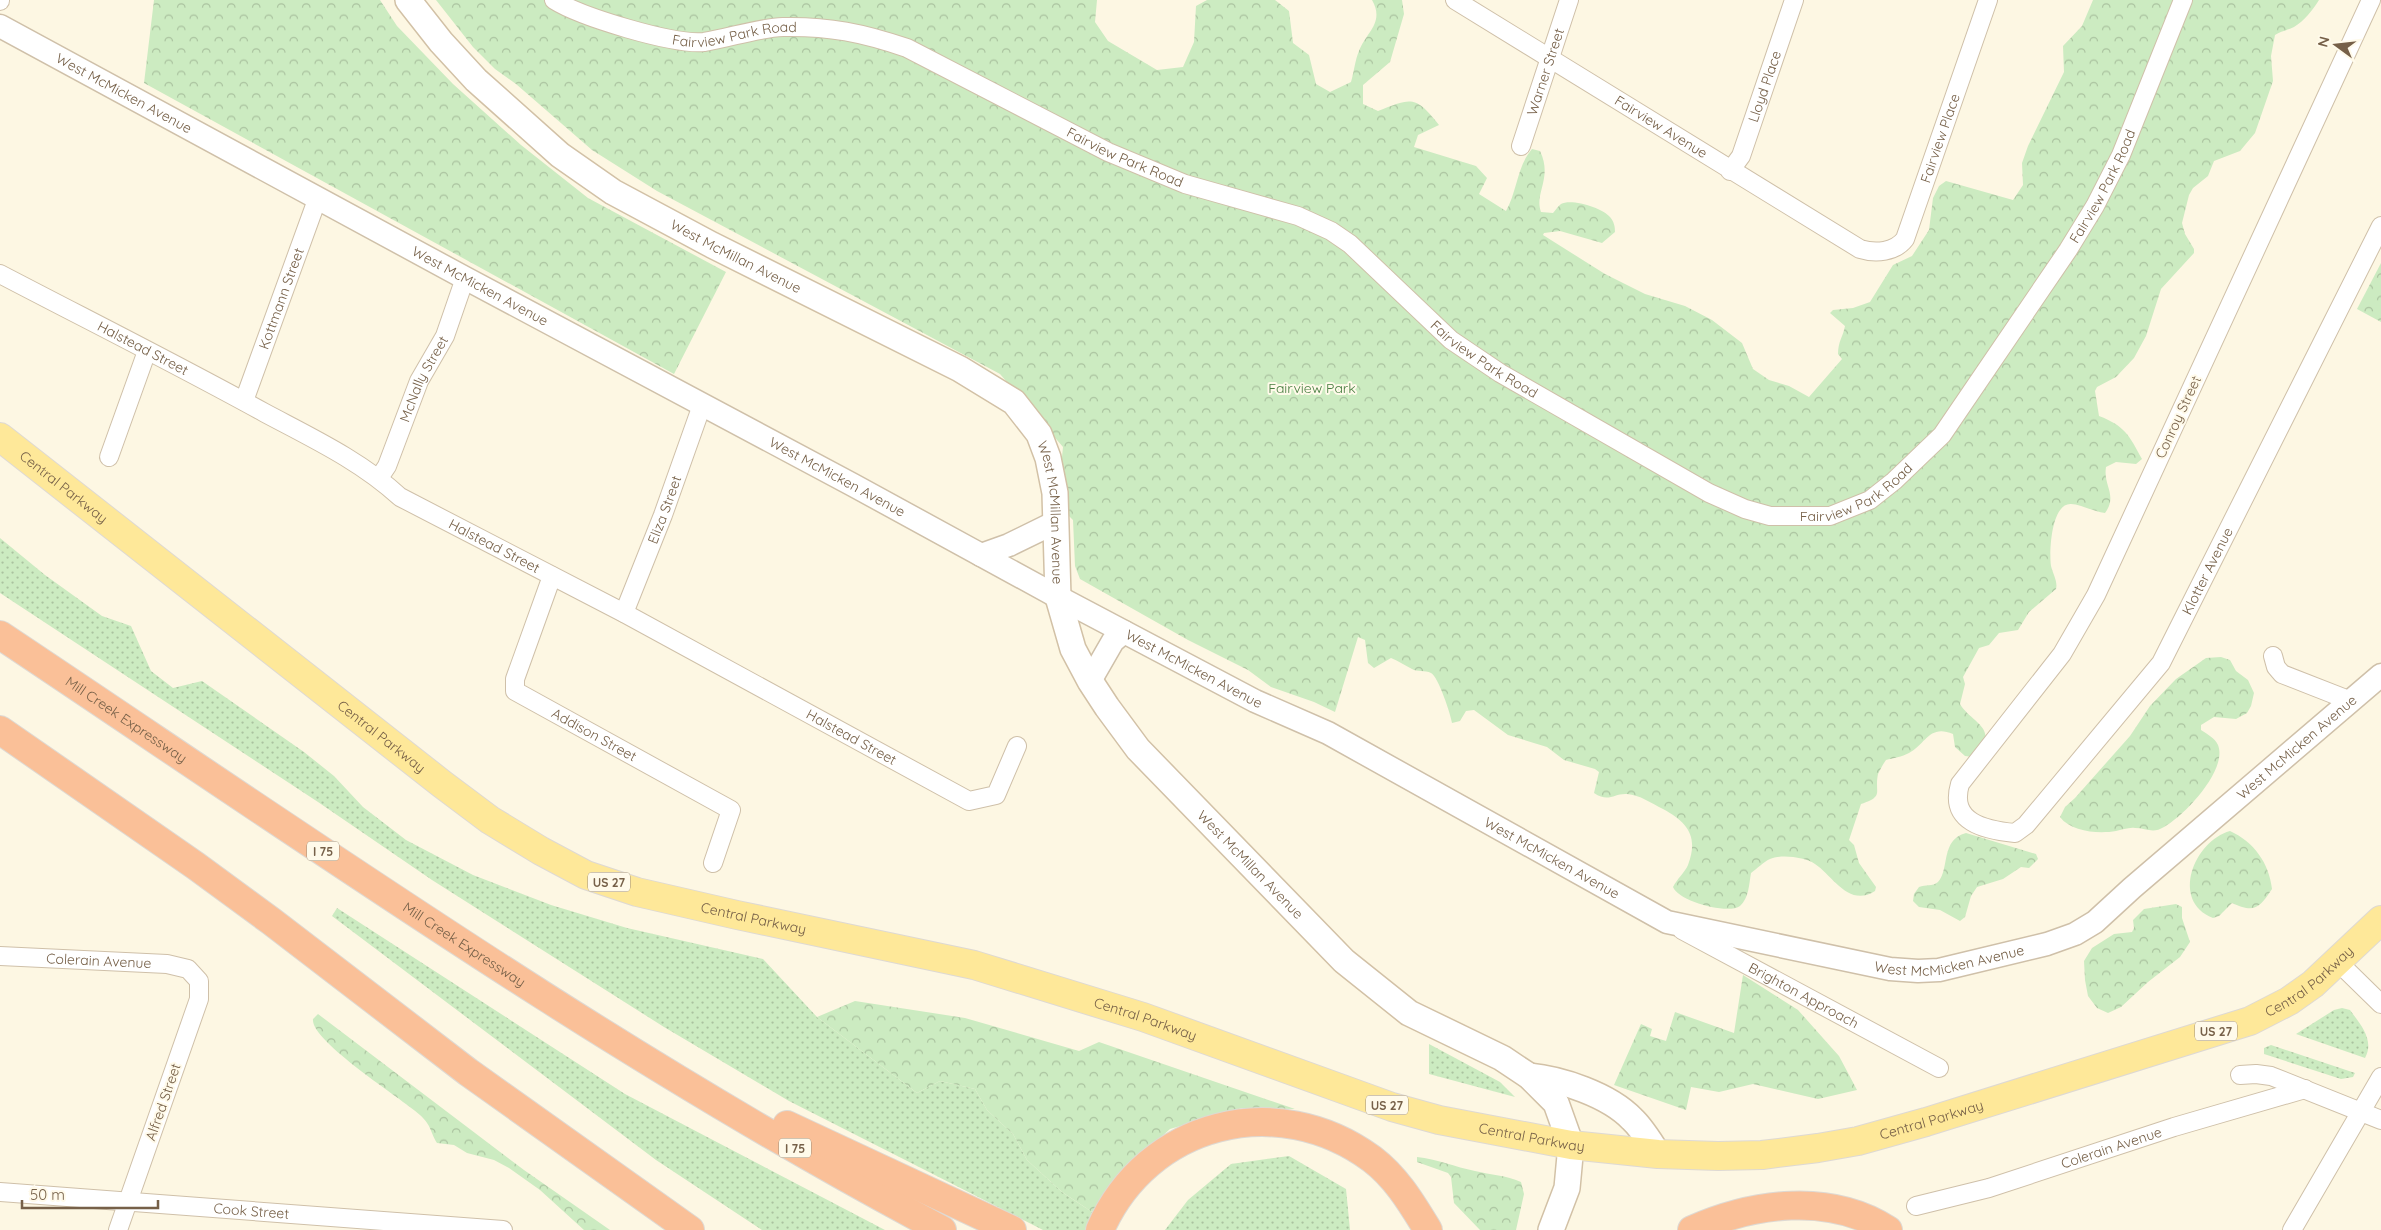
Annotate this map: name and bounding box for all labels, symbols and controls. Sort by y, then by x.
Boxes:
street label: Fairview Park Road [671,18,797,51]
north arrow [2311,20,2361,70]
street label: Warner Street [1523,26,1568,118]
text: N [2313,34,2333,49]
street label: Lloyd Place [1744,48,1785,125]
street label: West McMicken Avenue [53,49,195,137]
street label: Fairview Avenue [1611,91,1711,162]
street label: Fairview Place [1916,91,1964,185]
street label: Fairview Park Road [1064,123,1186,191]
street label: Fairview Park Road [2065,127,2139,246]
street label: West McMillan Avenue [667,215,804,297]
street label: West McMicken Avenue [409,242,551,330]
street label: Kottmann Street [255,245,308,352]
street label: Fairview Park Road [1427,316,1541,402]
street label: Halstead Street [94,317,192,379]
street label: McNally Street [395,332,452,425]
street label: Conroy Street [2151,373,2205,461]
park label: Fairview Park [1268,379,1356,397]
street label: West McMicken Avenue [766,433,909,521]
street label: West McMillan Avenue [1033,438,1067,585]
street label: Central Parkway [16,447,112,527]
street label: Fairview Park Road [1800,459,1916,525]
street label: Eliza Street [643,473,685,546]
street label: Halstead Street [446,515,543,577]
street label: Klotter Avenue [2178,524,2237,618]
street label: West McMicken Avenue [1123,625,1265,712]
street label: Mill Creek Expressway [62,672,190,767]
street label: West McMicken Avenue [2233,691,2360,803]
street label: Central Parkway [334,696,429,777]
street label: Addison Street [549,704,640,765]
street label: Halstead Street [803,705,900,769]
street label: West McMillan Avenue [1194,806,1307,923]
street label: West McMicken Avenue [1481,813,1623,903]
road number: I 75 [307,841,339,860]
road number: US 27 [588,872,630,892]
street label: Mill Creek Expressway [400,898,529,991]
street label: Central Parkway [699,898,808,938]
street label: West McMicken Avenue [1873,941,2026,980]
street label: Central Parkway [2262,942,2357,1021]
street label: Colerain Avenue [46,949,152,972]
street label: Brighton Approach [1745,958,1862,1032]
street label: Central Parkway [1092,993,1199,1045]
road number: US 27 [2195,1021,2237,1040]
street label: Alfred Street [141,1061,185,1143]
road number: US 27 [1366,1096,1408,1114]
street label: Central Parkway [1878,1096,1986,1144]
street label: Central Parkway [1477,1119,1586,1155]
street label: Colerain Avenue [2059,1123,2164,1173]
road number: I 75 [779,1138,811,1158]
scale bar [22,1178,159,1210]
text: 50 m [30,1185,65,1204]
street label: Cook Street [213,1199,290,1223]

